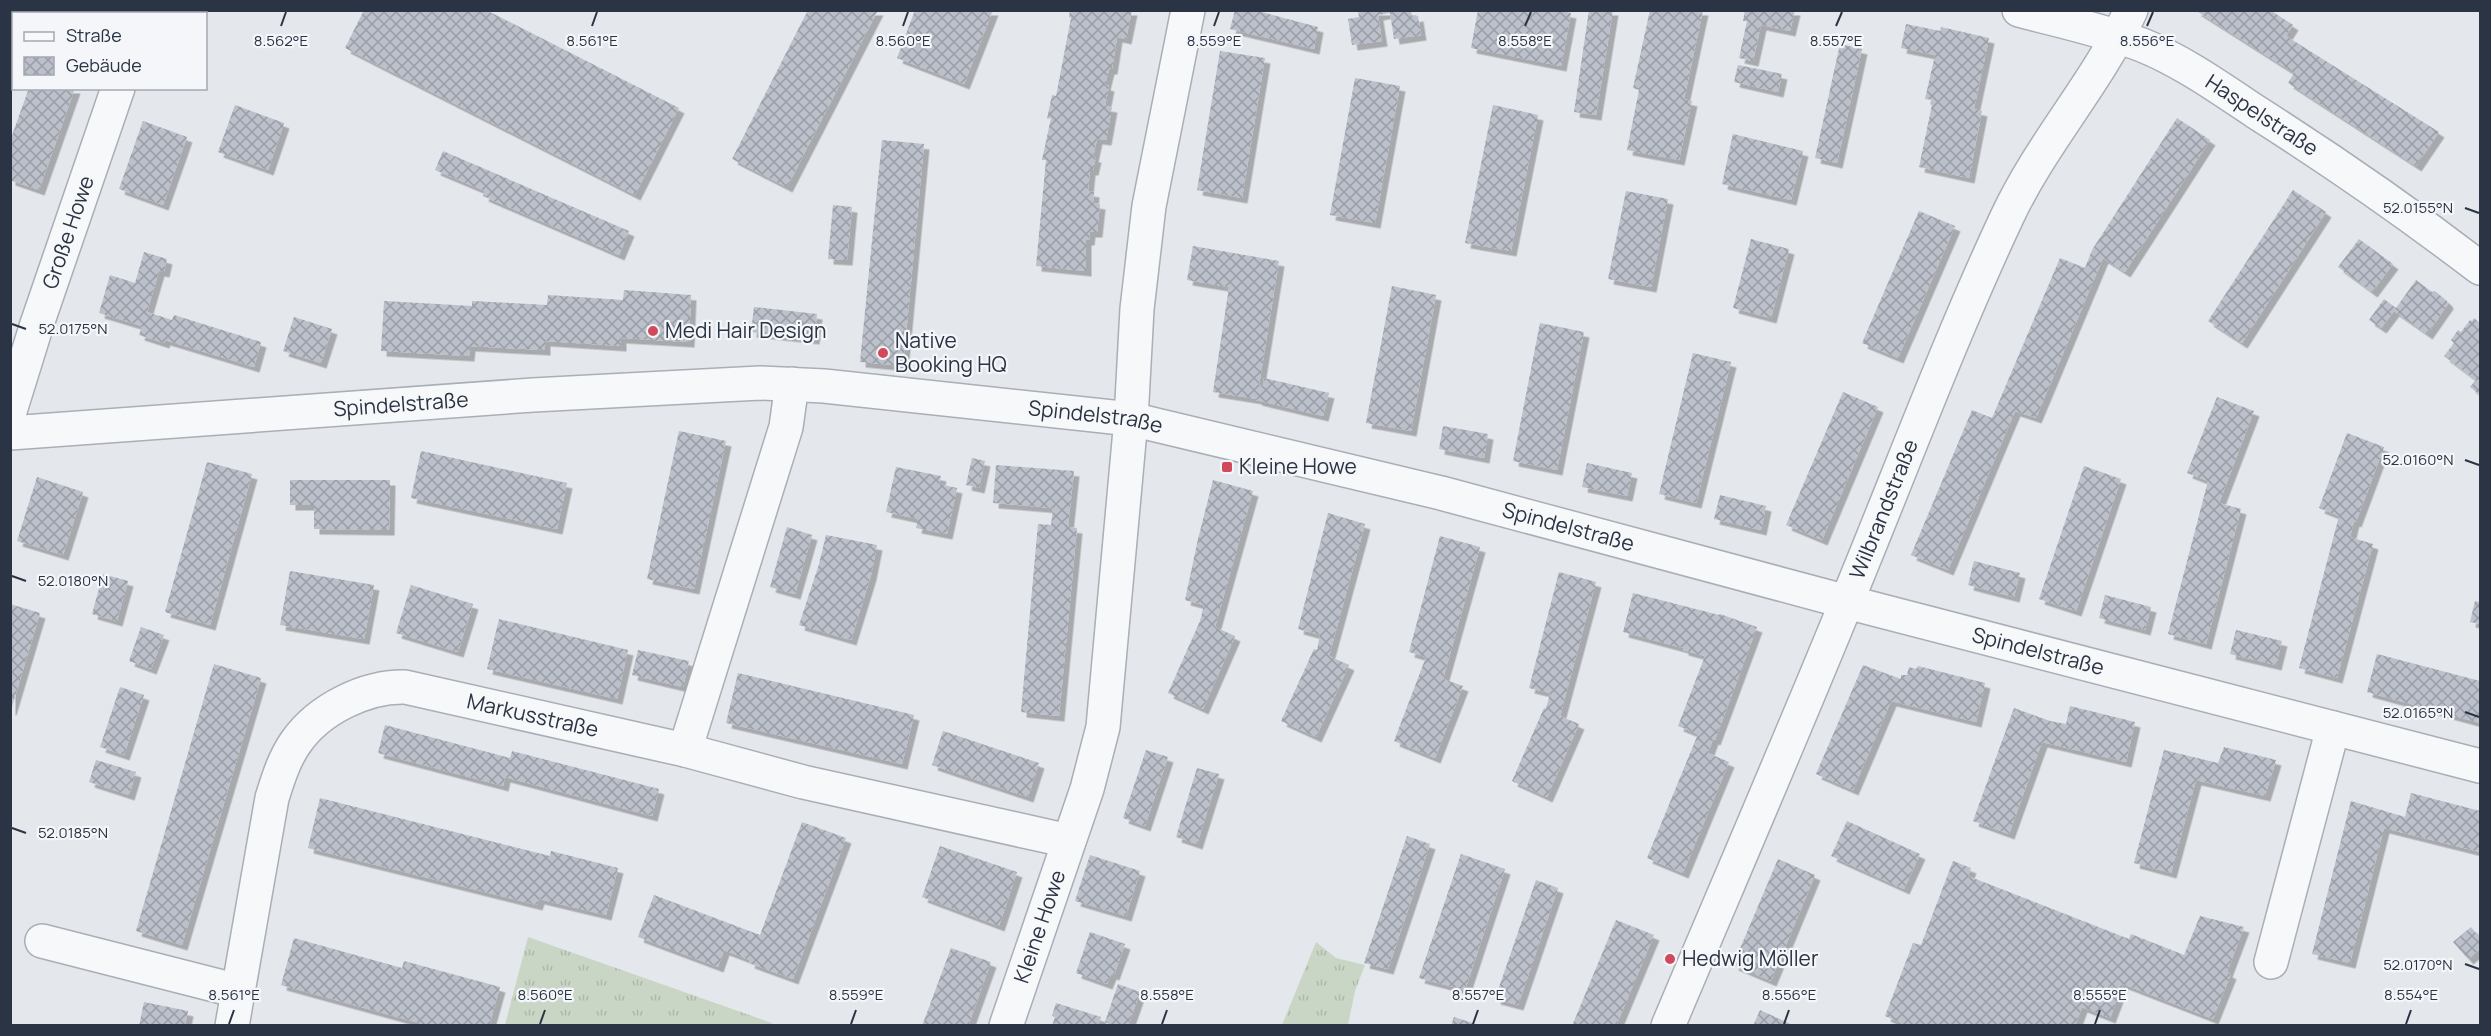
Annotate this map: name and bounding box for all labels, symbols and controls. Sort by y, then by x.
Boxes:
legend [12,12,207,90]
text: Straße [66,23,122,47]
text: 8.562°E [254,30,308,51]
text: 8.561°E [566,30,618,51]
text: 8.560°E [876,30,930,51]
text: 8.559°E [1187,30,1241,51]
text: 8.558°E [1498,30,1552,51]
text: 8.557°E [1810,30,1862,51]
text: 8.556°E [2120,30,2174,51]
text: Gebäude [66,53,142,77]
street label: Haspelstraße [2200,67,2324,162]
street label: Große Howe [35,172,100,292]
text: 52.0155°N [2383,197,2453,218]
place label: Medi Hair Design [665,316,826,344]
text: 52.0175°N [39,318,107,339]
marker: Medi Hair Design [646,324,660,338]
place label: Native Booking HQ [895,326,1007,378]
marker: Native Booking HQ [876,346,890,360]
street label: Spindelstraße [332,385,469,422]
street label: Spindelstraße [1027,393,1166,439]
street label: Wilbrandstraße [1843,435,1924,583]
text: 52.0160°N [2382,449,2454,470]
place label: Kleine Howe [1239,452,1357,480]
marker: Kleine Howe [1220,460,1234,474]
street label: Spindelstraße [1499,495,1638,557]
text: 52.0180°N [38,570,108,591]
street label: Spindelstraße [1969,620,2107,681]
street label: Markusstraße [464,686,601,743]
text: 52.0165°N [2383,702,2453,723]
text: 52.0185°N [38,822,108,843]
street label: Kleine Howe [1007,866,1071,987]
place label: Hedwig Möller [1682,944,1819,972]
marker: Hedwig Möller [1663,952,1677,966]
text: 52.0170°N [2383,954,2453,975]
text: 8.561°E [208,984,260,1005]
text: 8.560°E [518,984,572,1005]
text: 8.559°E [829,984,883,1005]
text: 8.558°E [1140,984,1194,1005]
text: 8.557°E [1452,984,1504,1005]
text: 8.556°E [1762,984,1816,1005]
text: 8.555°E [2073,984,2127,1005]
text: 8.554°E [2384,984,2438,1005]

